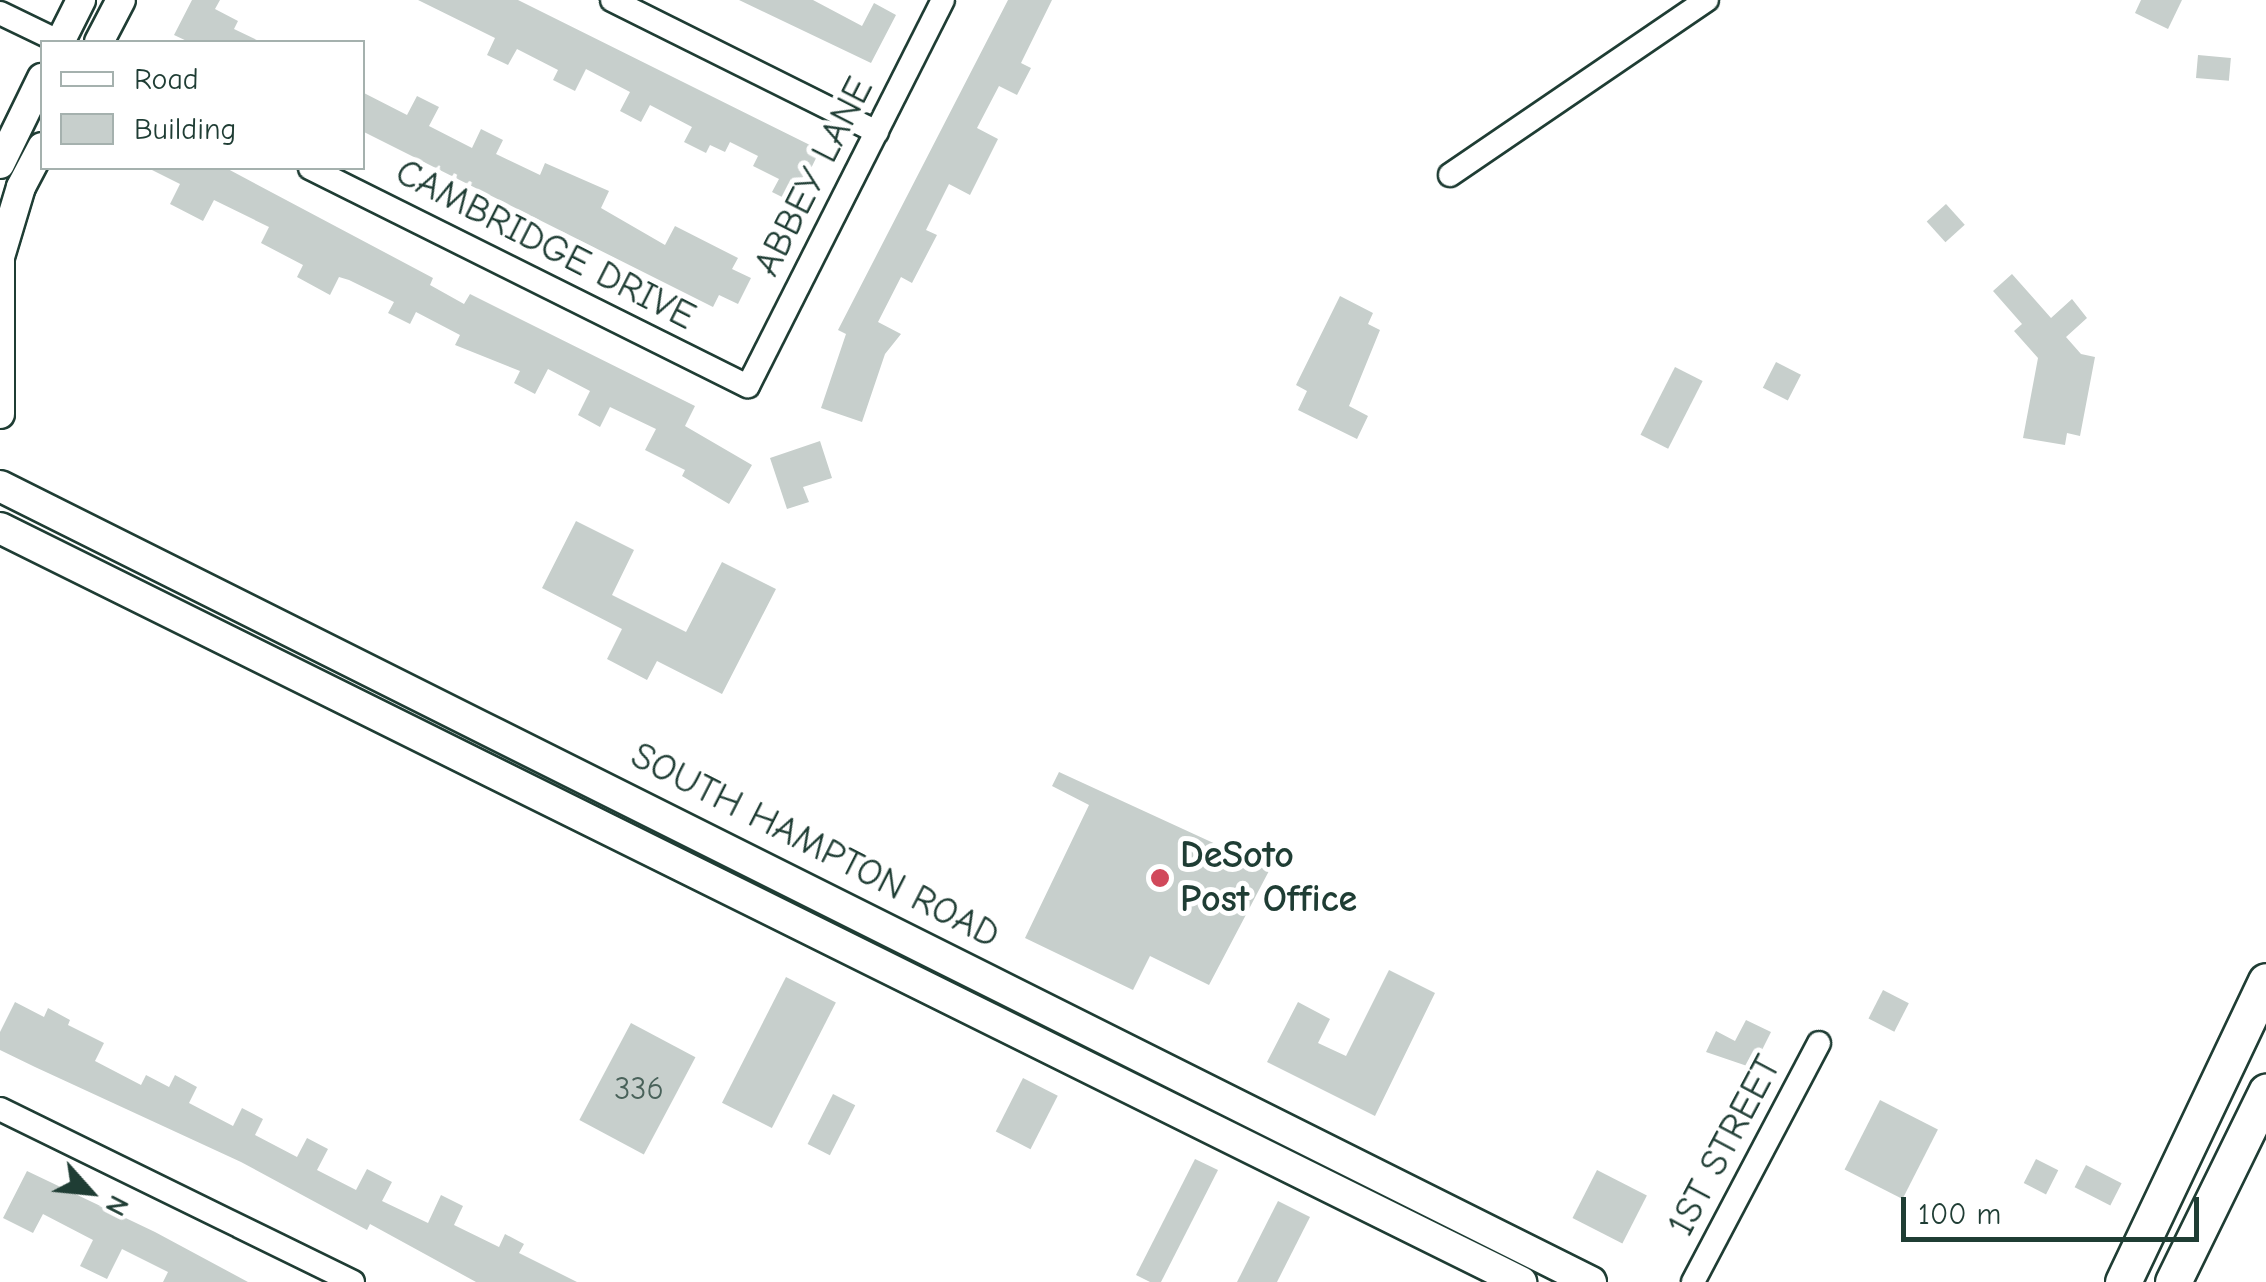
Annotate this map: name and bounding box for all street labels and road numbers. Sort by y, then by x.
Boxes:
street label: ABBEY LANE [745,70,883,284]
street label: CAMBRIDGE DRIVE [388,150,702,340]
street label: SOUTH HAMPTON ROAD [623,733,1007,959]
street label: 1ST STREET [1658,1048,1792,1244]

